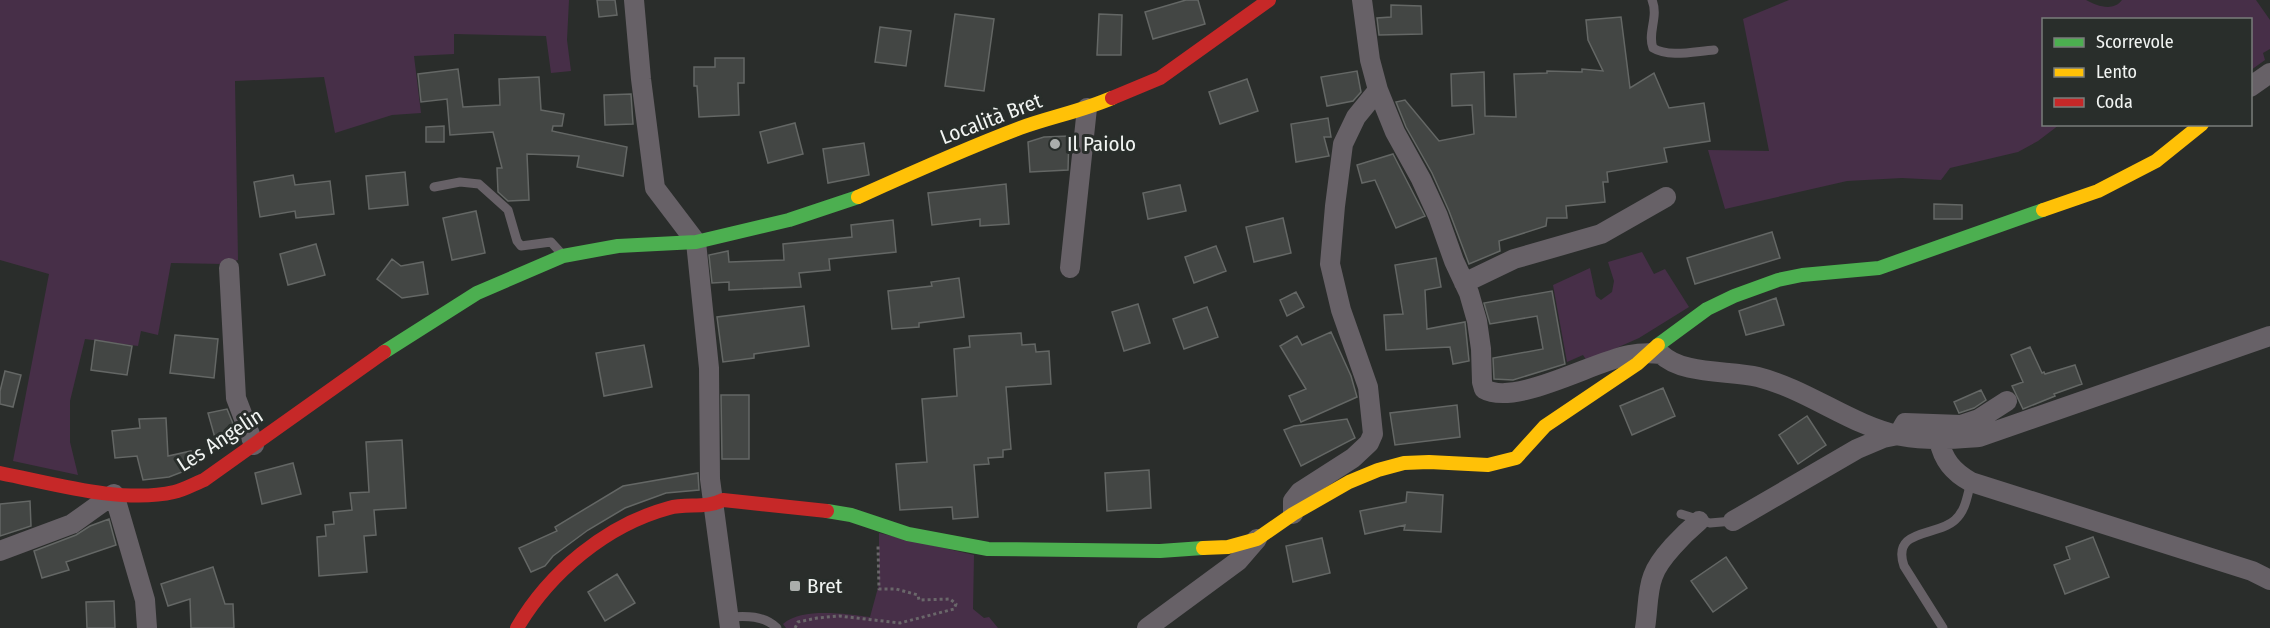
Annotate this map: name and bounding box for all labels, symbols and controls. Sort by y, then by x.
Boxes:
legend [2042,18,2252,126]
text: Scorrevole [2096,31,2174,53]
text: Lento [2096,61,2137,83]
street label: Località Bret [936,88,1046,150]
text: Coda [2096,91,2133,113]
place label: Il Paiolo [1067,131,1136,157]
marker: Il Paiolo [1048,137,1062,151]
street label: Les Angelin [172,403,268,477]
place label: Bret [807,573,843,599]
marker: Bret [788,579,802,593]

